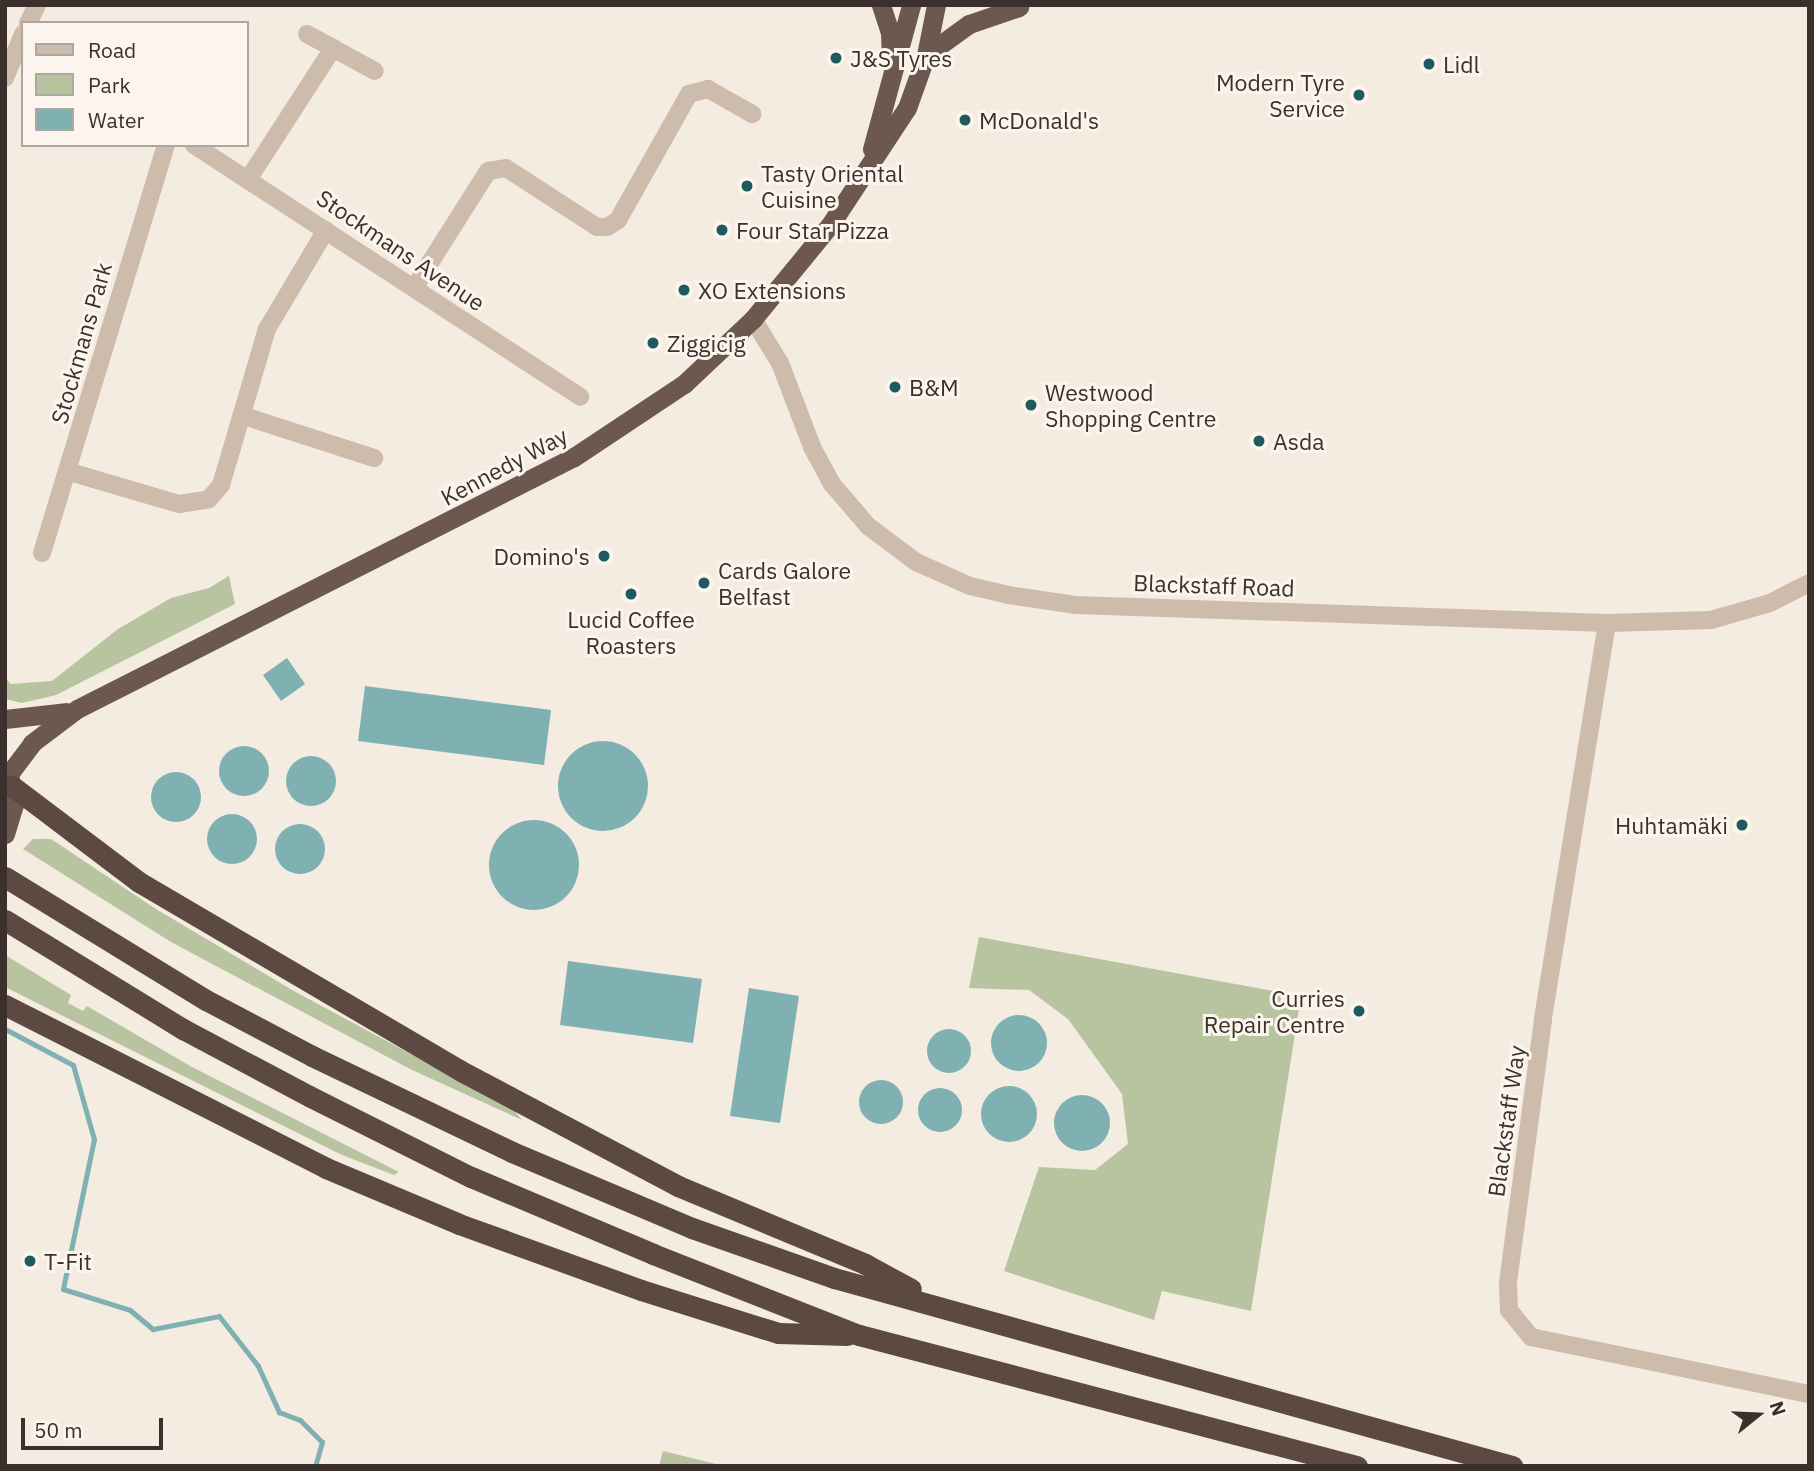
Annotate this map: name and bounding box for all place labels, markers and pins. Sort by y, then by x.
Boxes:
place label: J&S Tyres [850,44,952,72]
marker: J&S Tyres [828,50,844,66]
place label: Lidl [1443,50,1480,78]
marker: Lidl [1421,56,1437,72]
place label: Modern Tyre Service [1216,68,1345,122]
marker: Modern Tyre Service [1351,87,1367,103]
place label: McDonald's [979,106,1099,134]
marker: McDonald's [957,112,973,128]
place label: Tasty Oriental Cuisine [761,159,904,213]
marker: Tasty Oriental Cuisine [739,178,755,194]
place label: Four Star Pizza [736,216,889,244]
marker: Four Star Pizza [714,222,730,238]
place label: XO Extensions [698,276,846,304]
marker: XO Extensions [676,282,692,298]
place label: Ziggicig [667,329,746,357]
marker: Ziggicig [645,335,661,351]
place label: B&M [909,373,959,401]
place label: Westwood Shopping Centre [1045,378,1216,432]
marker: B&M [887,379,903,395]
marker: Westwood Shopping Centre [1023,397,1039,413]
place label: Asda [1273,427,1325,455]
marker: Asda [1251,433,1267,449]
place label: Domino's [494,542,590,570]
marker: Domino's [596,548,612,564]
place label: Cards Galore Belfast [718,556,851,610]
marker: Cards Galore Belfast [696,575,712,591]
marker: Lucid Coffee Roasters [623,586,639,602]
place label: Lucid Coffee Roasters [567,605,695,659]
place label: Huhtamäki [1615,811,1728,839]
marker: Huhtamäki [1734,817,1750,833]
place label: Curries Repair Centre [1204,984,1345,1038]
marker: Curries Repair Centre [1351,1003,1367,1019]
place label: T-Fit [44,1247,92,1275]
marker: T-Fit [22,1253,38,1269]

